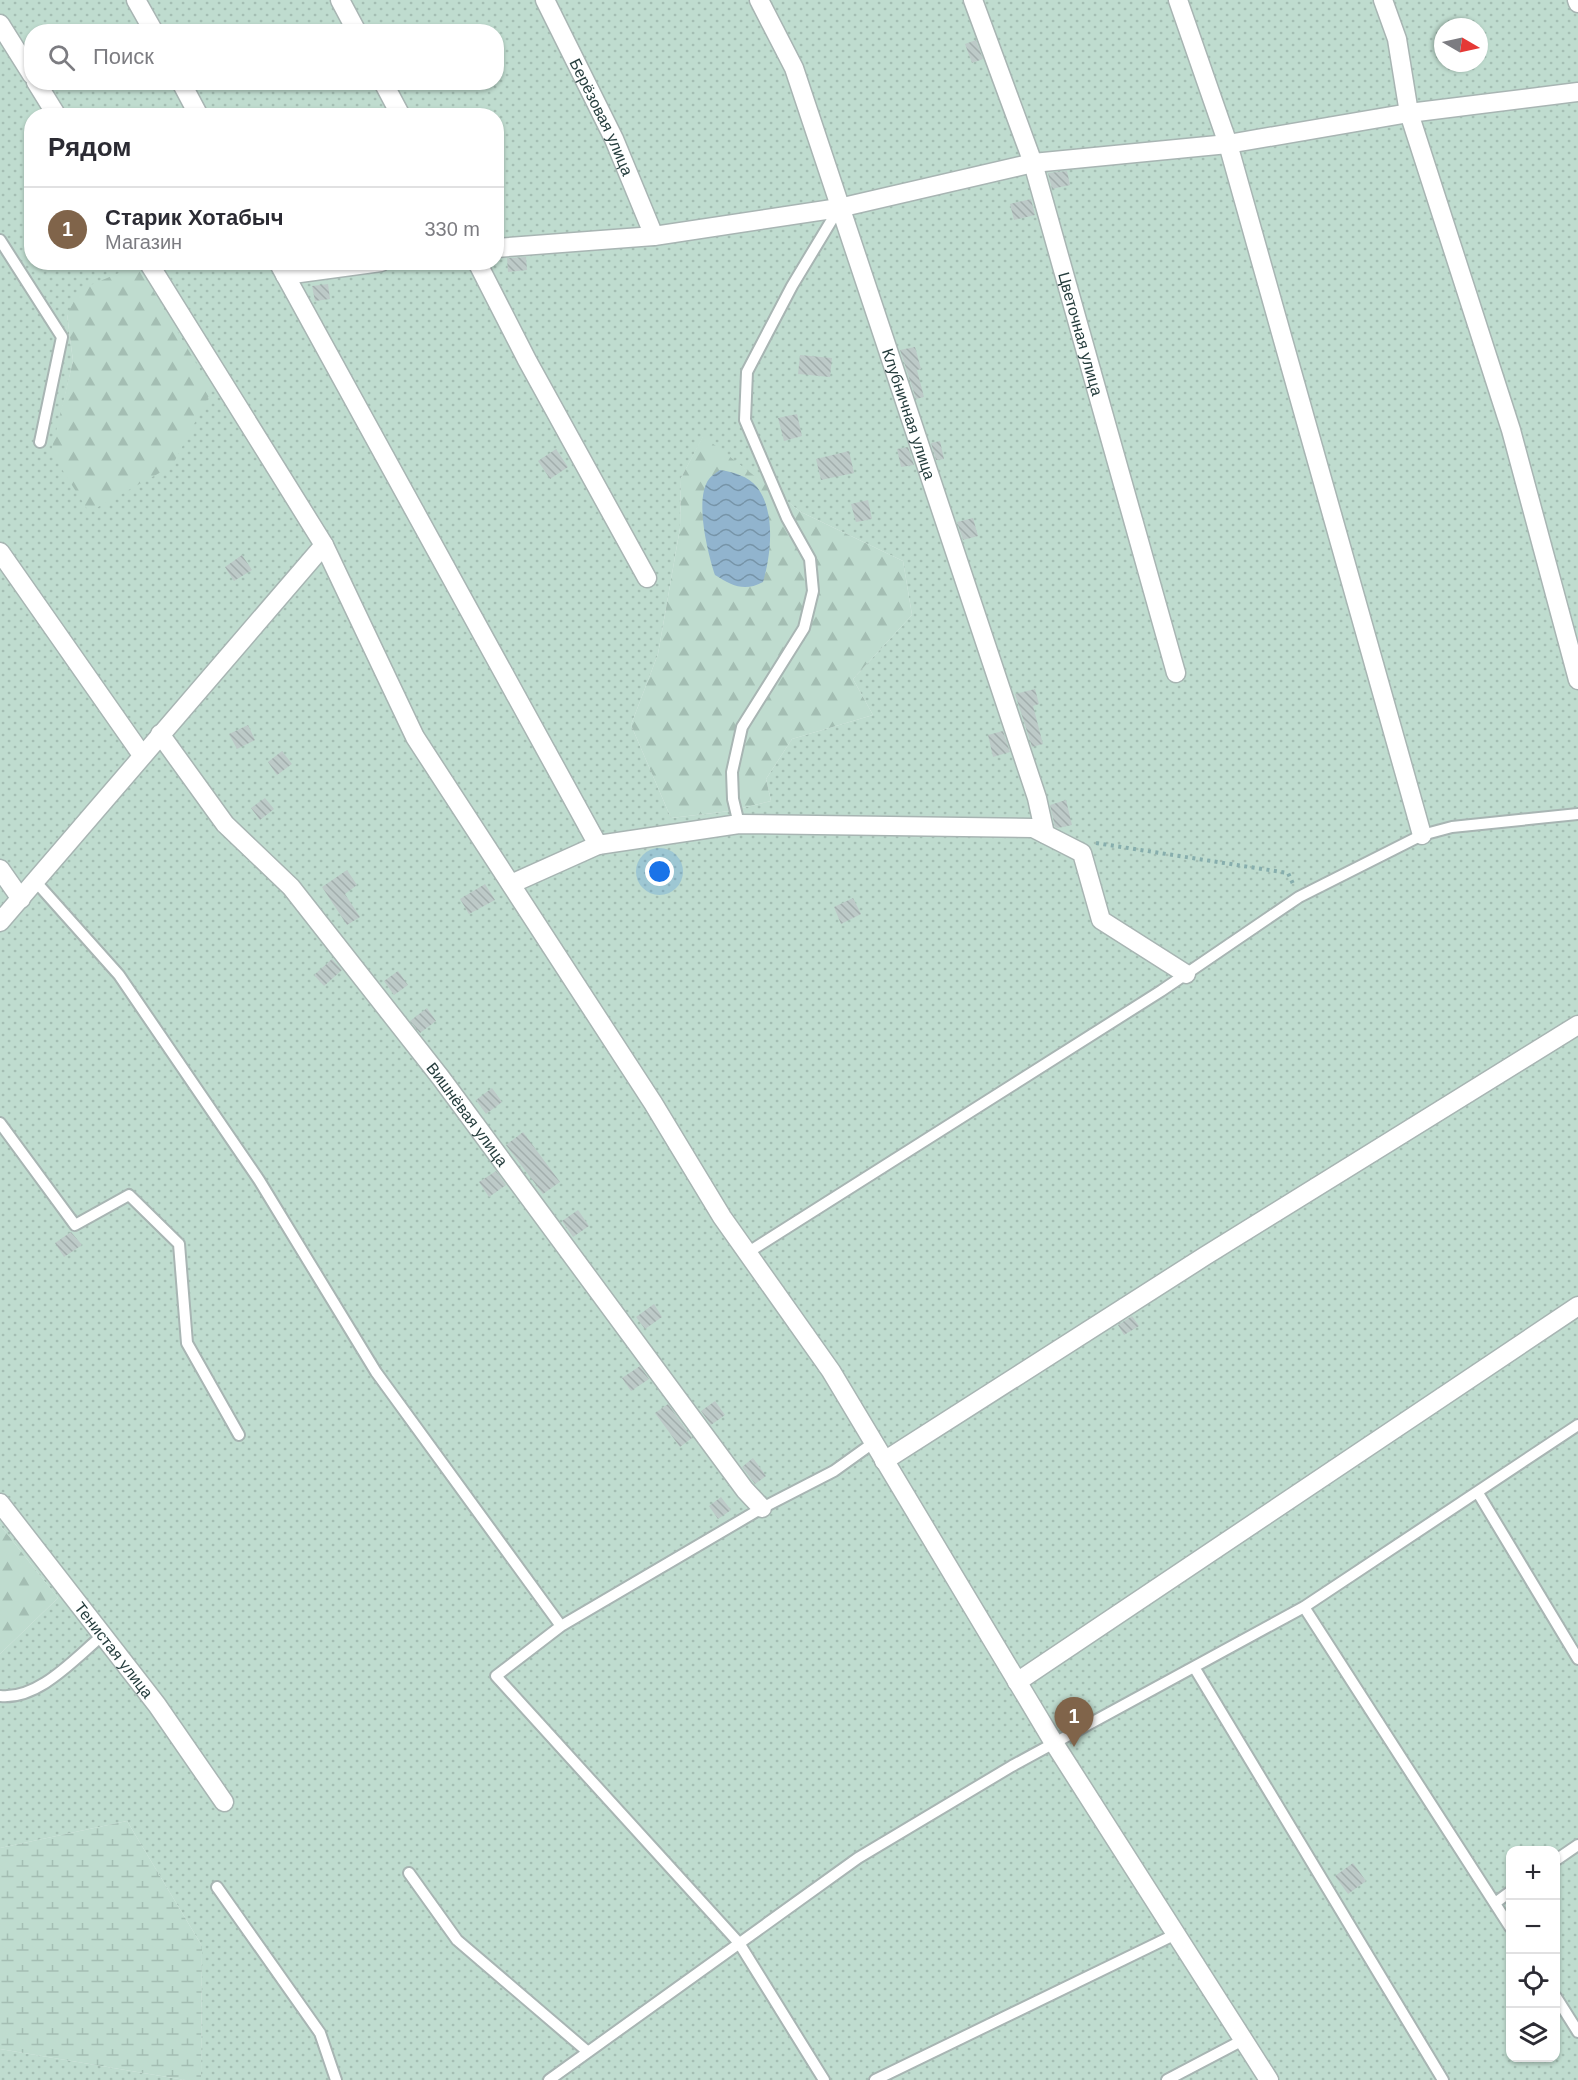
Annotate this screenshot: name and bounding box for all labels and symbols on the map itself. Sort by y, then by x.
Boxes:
north arrow [1434,18,1488,72]
street label: Берёзовая улица [566,56,636,178]
street label: Цветочная улица [1055,270,1106,398]
street label: Клубничная улица [879,346,938,482]
your location [645,857,674,886]
street label: Вишнёвая улица [423,1059,511,1170]
street label: Тенистая улица [71,1599,156,1702]
pin: 1 [1054,1698,1094,1747]

